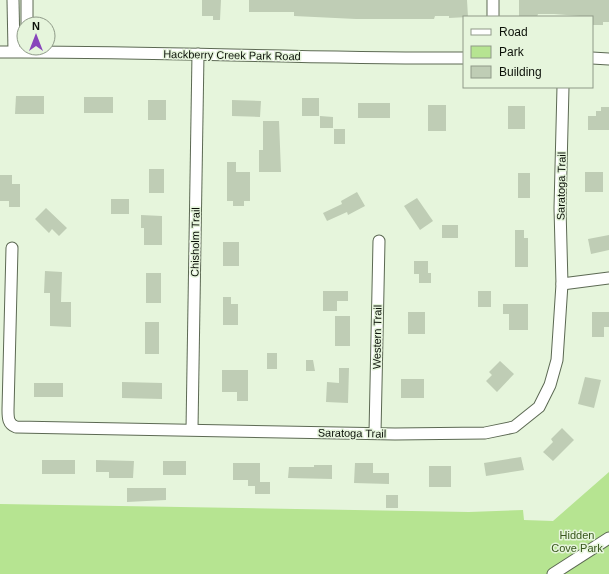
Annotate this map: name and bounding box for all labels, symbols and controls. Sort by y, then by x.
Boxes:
north arrow [16,16,56,56]
legend [463,16,593,88]
text: N [32,20,40,32]
text: Road [499,25,528,39]
text: Park [499,45,525,59]
street label: Hackberry Creek Park Road [163,48,301,62]
text: Building [499,65,542,79]
street label: Saratoga Trail [554,152,568,220]
street label: Chisholm Trail [188,207,202,277]
street label: Western Trail [370,305,384,369]
street label: Saratoga Trail [318,426,386,440]
park label: Hidden Cove Park [551,529,603,554]

